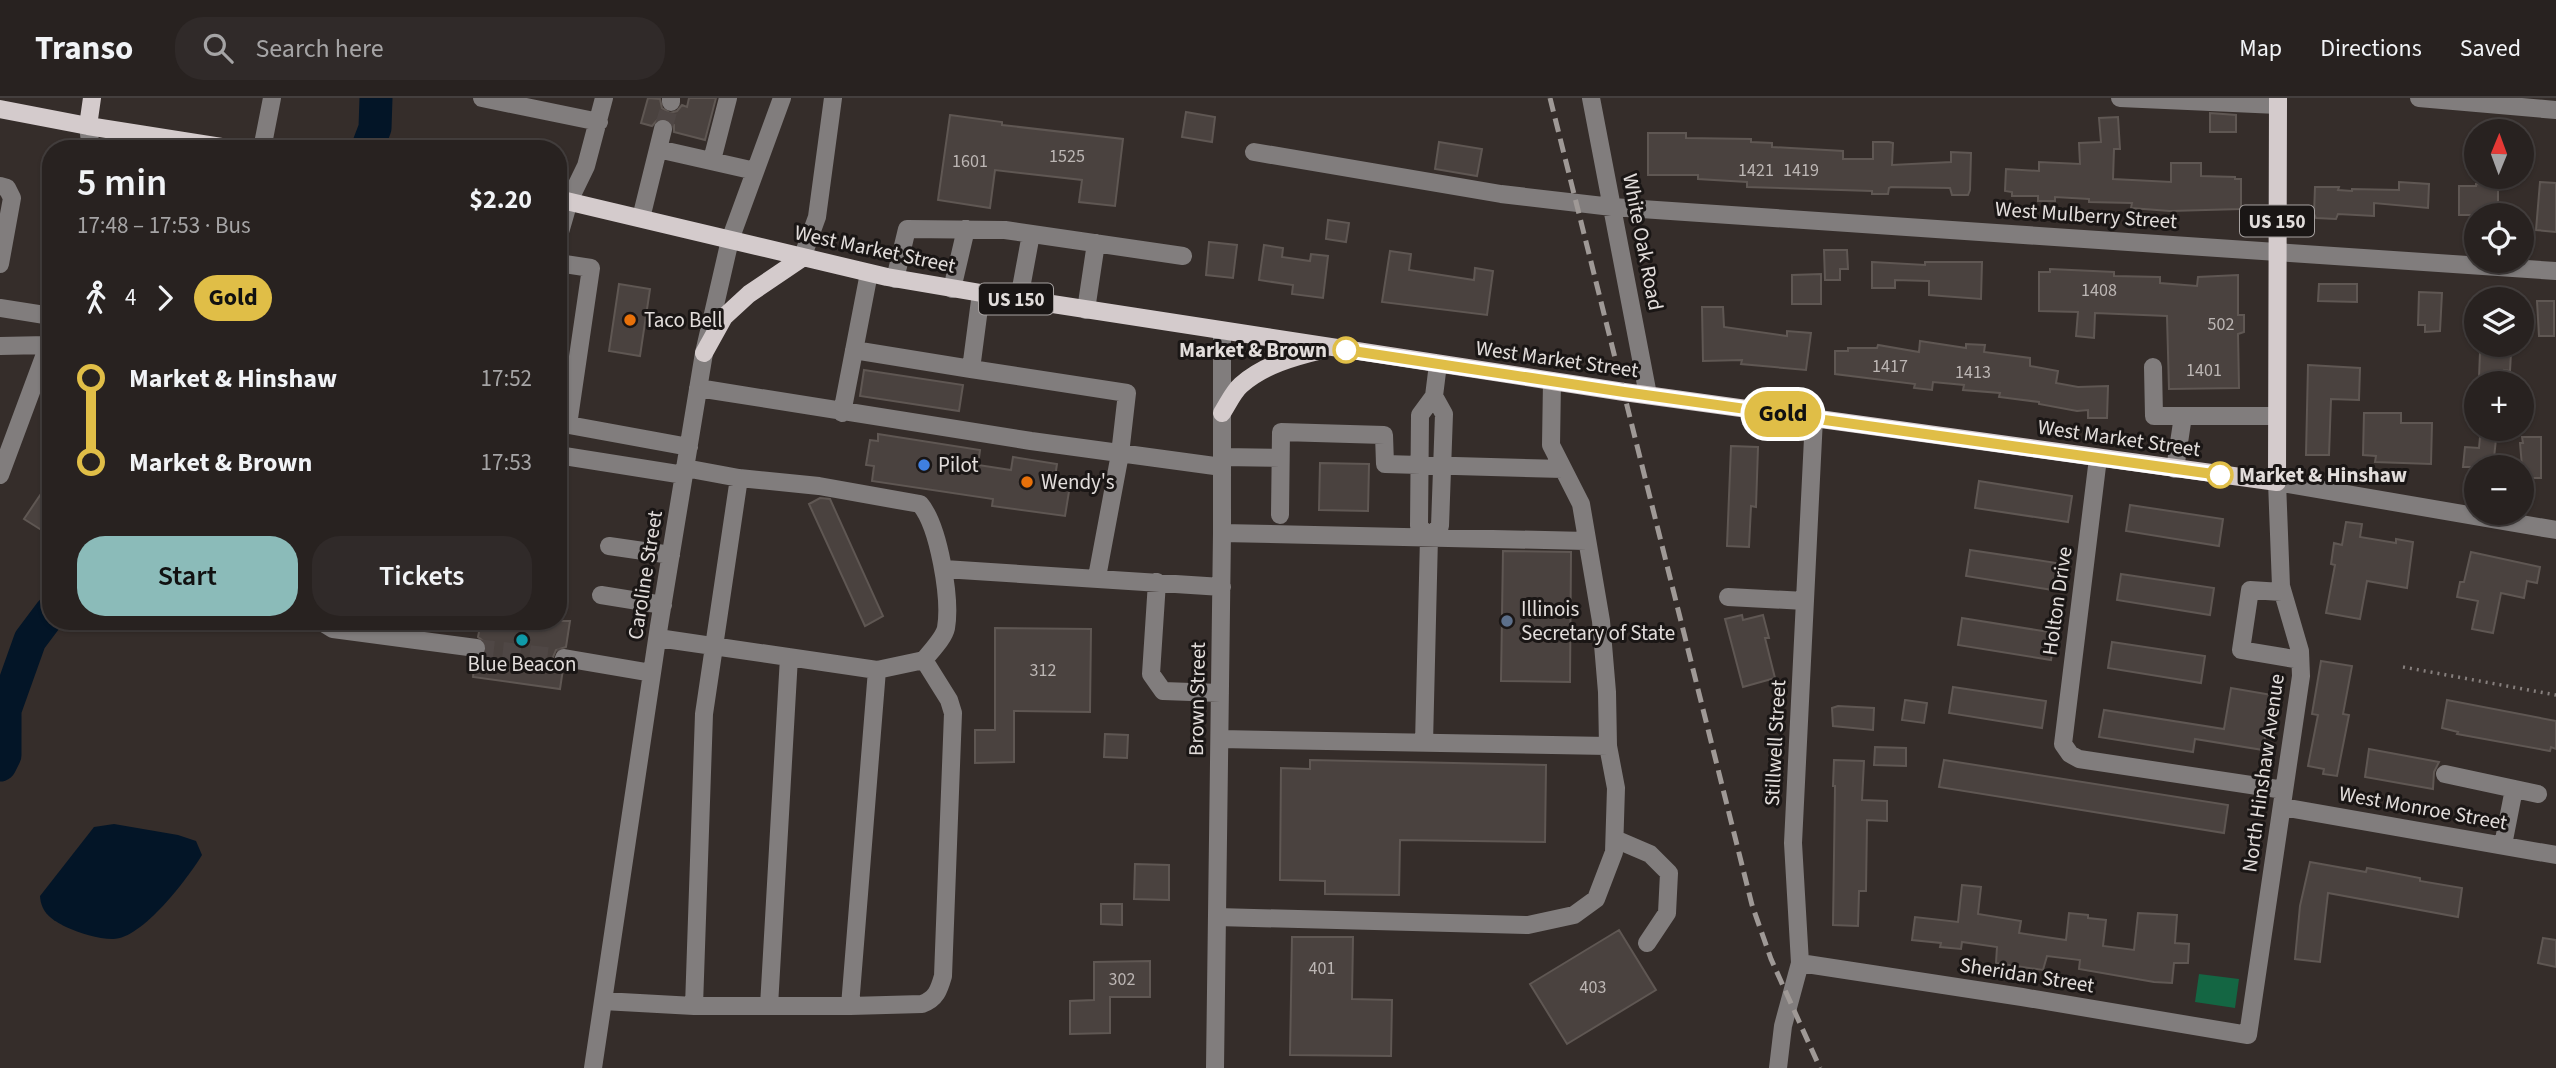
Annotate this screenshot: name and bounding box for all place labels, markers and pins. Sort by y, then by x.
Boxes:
place label: Taco Bell [644,305,723,335]
marker: Taco Bell [622,312,638,328]
place label: Market & Brown [1179,335,1327,365]
marker: Market & Brown [1333,337,1359,363]
place label: Pilot [938,450,979,480]
marker: Pilot [916,457,932,473]
place label: Market & Hinshaw [2239,460,2407,490]
marker: Market & Hinshaw [2207,462,2233,488]
place label: Wendy's [1041,467,1115,497]
marker: Wendy's [1019,474,1035,490]
place label: Illinois Secretary of State [1521,594,1675,648]
marker: Illinois Secretary of State [1499,613,1515,629]
marker: Blue Beacon [514,632,530,648]
place label: Blue Beacon [468,649,576,679]

